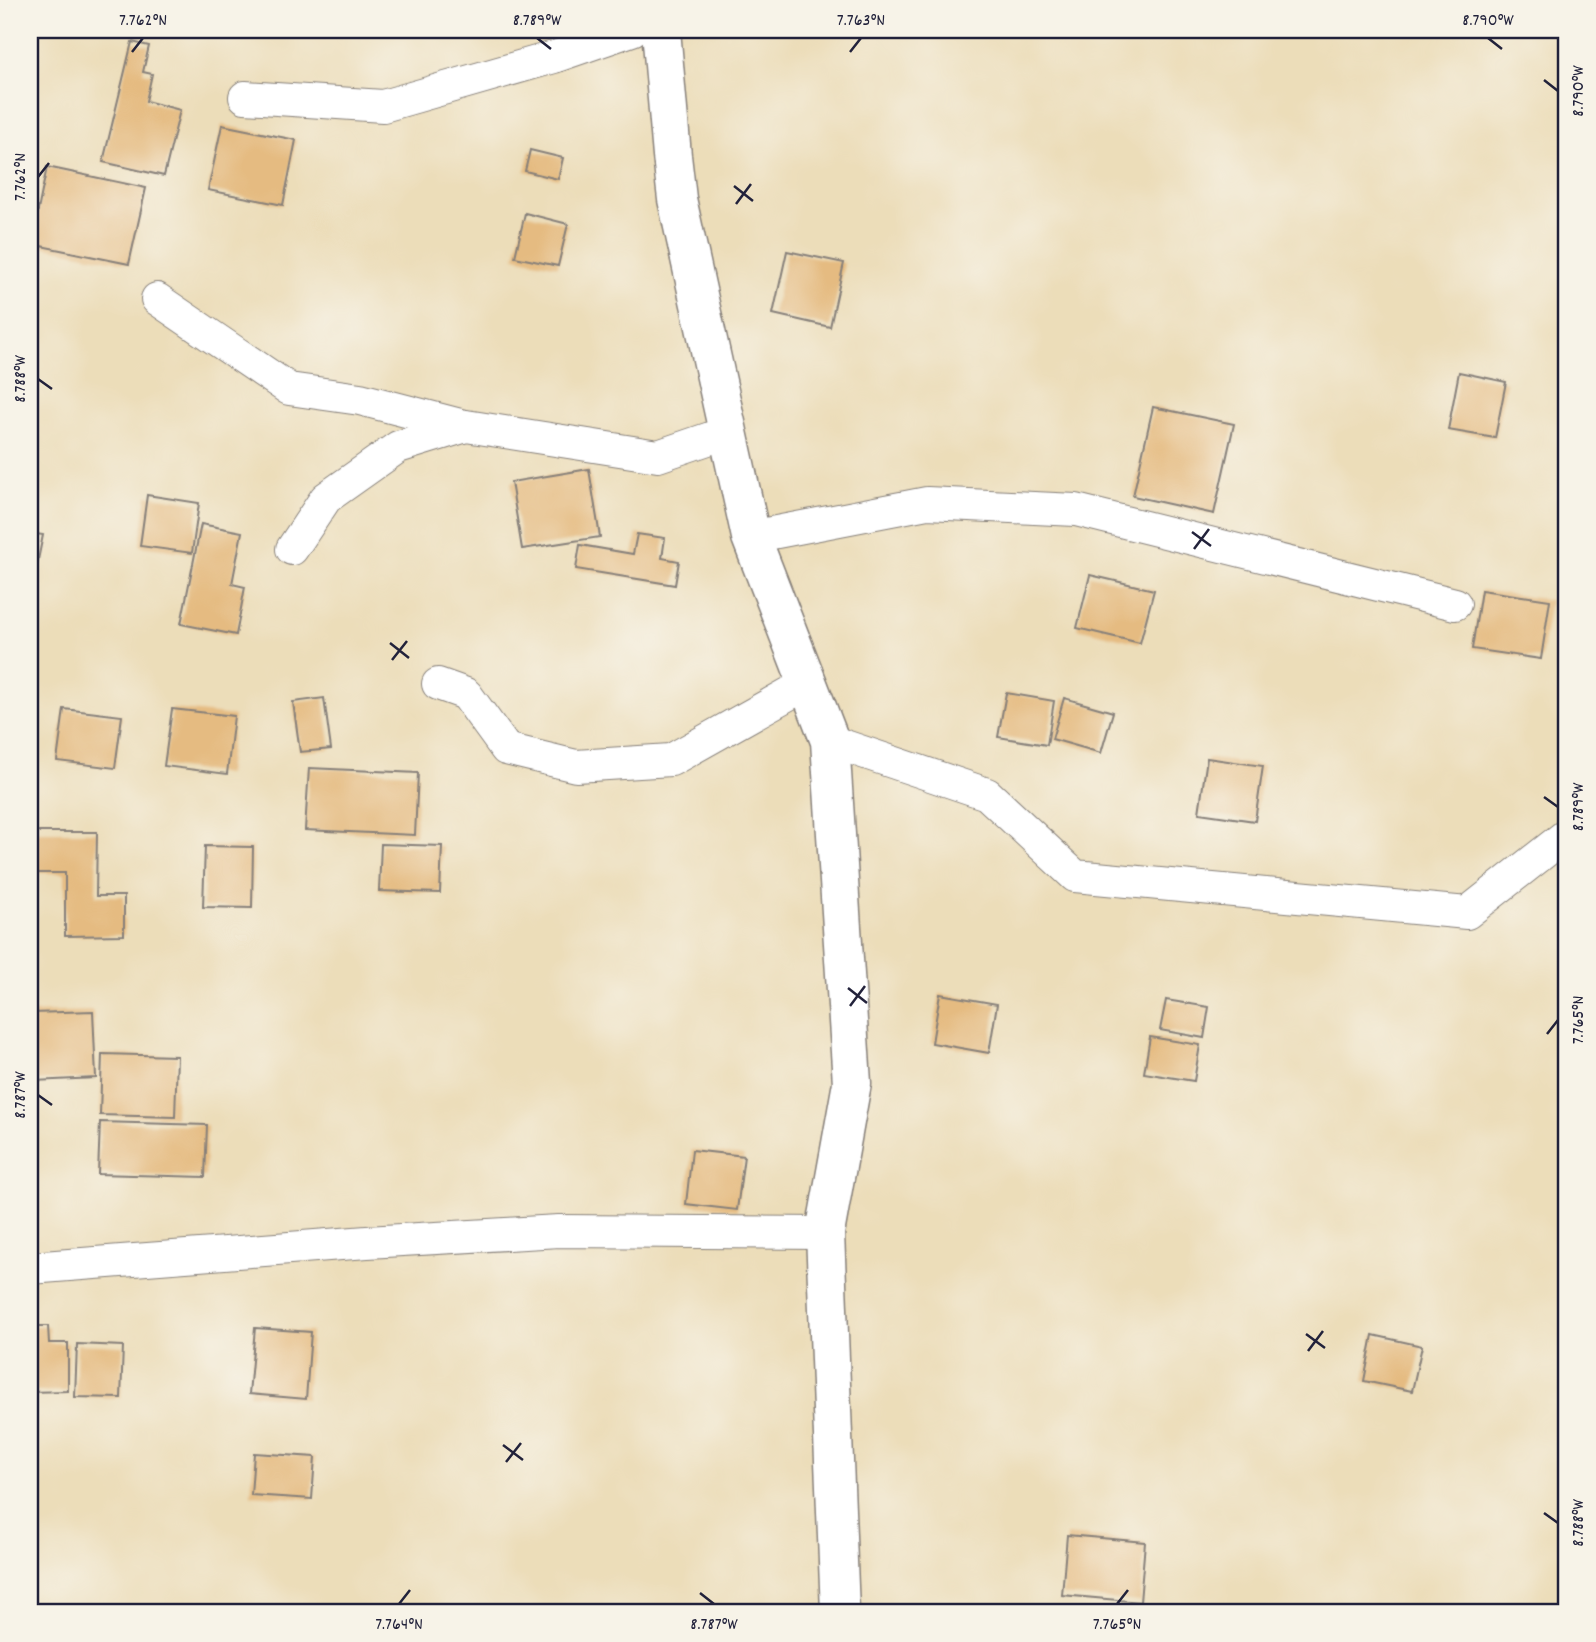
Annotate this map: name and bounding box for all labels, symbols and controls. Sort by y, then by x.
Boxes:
text: 7.762°N [119,9,167,34]
text: 8.789°W [513,9,562,34]
text: 7.763°N [837,9,885,34]
text: 8.790°W [1462,9,1514,34]
text: 8.790°W [1567,65,1592,117]
text: 7.762°N [9,153,34,201]
text: 8.788°W [9,355,34,403]
text: 8.789°W [1567,782,1592,831]
text: 7.765°N [1567,996,1592,1044]
text: 8.787°W [9,1071,34,1119]
text: 8.788°W [1567,1499,1592,1547]
text: 7.764°N [375,1613,423,1638]
text: 8.787°W [690,1613,738,1638]
text: 7.765°N [1093,1613,1141,1638]

